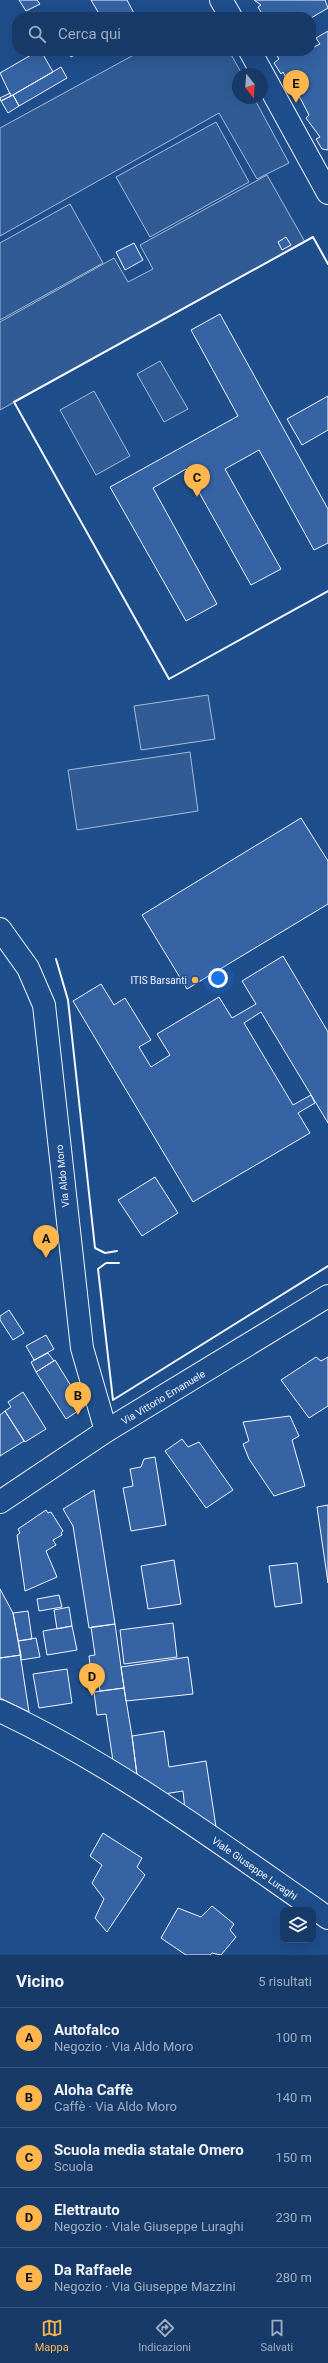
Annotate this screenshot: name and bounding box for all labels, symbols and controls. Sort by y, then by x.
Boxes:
search box [12,12,316,56]
icon: search [26,23,48,45]
text: Cerca qui [58,25,121,43]
north arrow [232,68,268,104]
pin: E [283,70,309,103]
pin: C [184,464,210,497]
your location [208,968,228,988]
place label: ITIS Barsanti [130,975,187,986]
marker: ITIS Barsanti [190,975,200,985]
street label: Via Aldo Moro [54,1144,71,1208]
pin: A [33,1225,59,1258]
street label: Via Vittorio Emanuele [119,1368,207,1427]
pin: B [65,1382,91,1415]
pin: D [79,1663,105,1696]
street label: Viale Giuseppe Luraghi [210,1835,299,1902]
map controls [280,1907,316,1943]
button: layers [280,1907,316,1943]
text: Vicino [16,1971,64,1991]
text: 5 risultati [258,1974,312,1989]
text: Autofalco [54,2021,119,2039]
text: A [25,2030,33,2045]
text: 100 m [275,2030,312,2045]
text: Negozio · Via Aldo Moro [54,2039,193,2054]
text: Aloha Caffè [54,2081,133,2099]
text: B [25,2090,33,2105]
text: 140 m [275,2090,312,2105]
text: Caffè · Via Aldo Moro [54,2099,177,2114]
text: Scuola media statale Omero [54,2141,244,2159]
text: C [25,2150,33,2165]
text: 150 m [275,2150,312,2165]
text: Scuola [54,2159,93,2174]
text: Elettrauto [54,2201,120,2219]
text: D [25,2210,33,2225]
text: 230 m [275,2210,312,2225]
text: Negozio · Viale Giuseppe Luraghi [54,2219,244,2234]
text: Da Raffaele [54,2261,132,2279]
text: E [25,2270,33,2285]
text: 280 m [275,2270,312,2285]
text: Negozio · Via Giuseppe Mazzini [54,2279,236,2294]
tab: Mappa [35,2317,69,2354]
tab: Indicazioni [138,2317,191,2354]
tab: Salvati [261,2317,293,2354]

